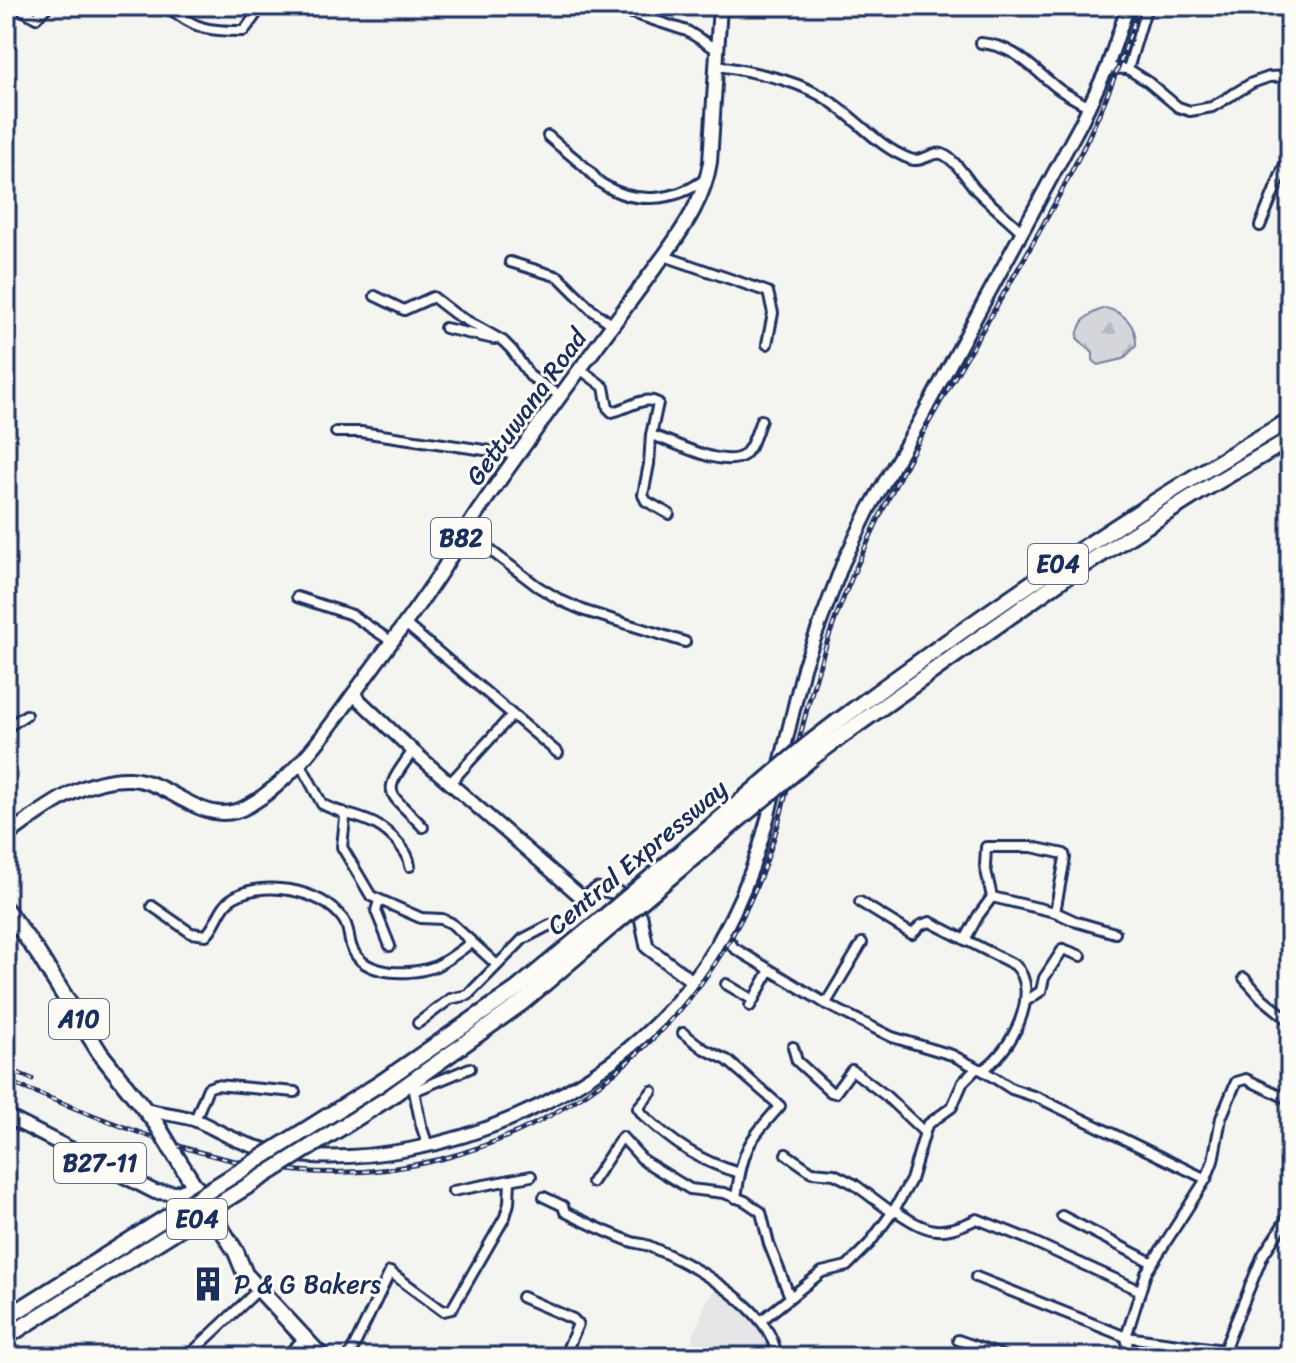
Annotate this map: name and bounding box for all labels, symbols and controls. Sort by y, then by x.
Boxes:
street label: Gettuwana Road [453,317,600,496]
road number: B82 [431,518,491,558]
road number: E04 [1028,544,1088,584]
street label: Central Expressway [536,767,739,947]
road number: A10 [49,999,109,1039]
road number: B27-11 [54,1143,146,1183]
road number: E04 [167,1199,227,1239]
place label: P & G Bakers [234,1261,381,1307]
building icon: P & G Bakers [189,1265,227,1303]

